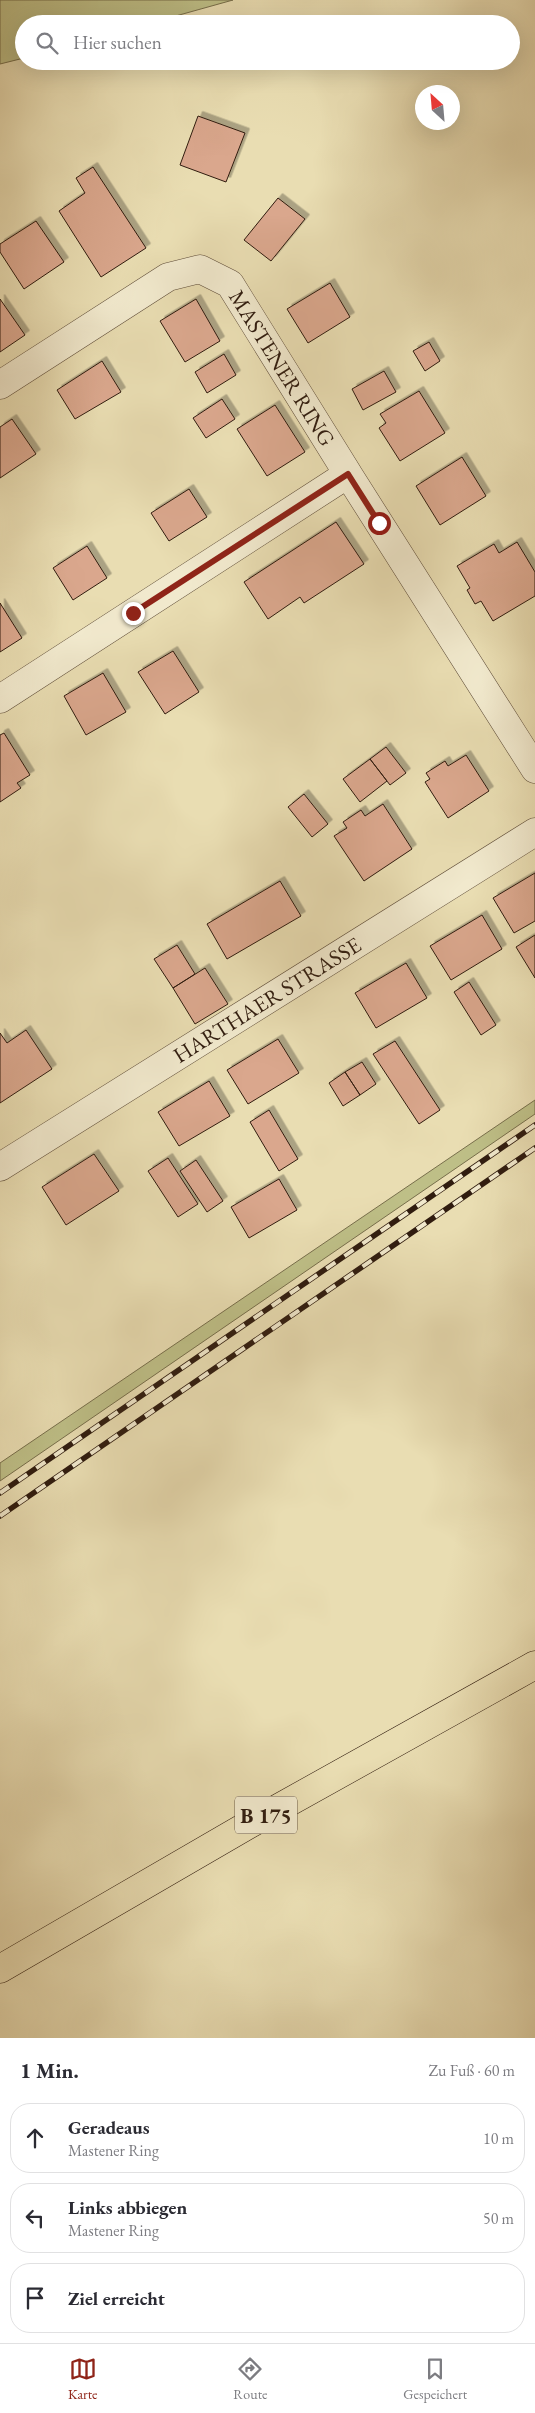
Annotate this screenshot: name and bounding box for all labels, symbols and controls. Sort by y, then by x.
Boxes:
search box [15,15,520,70]
icon: search [33,29,61,57]
text: Hier suchen [73,30,162,55]
north arrow [415,85,460,130]
street label: MASTENER RING [222,284,342,452]
route start [368,512,391,535]
route end [122,602,145,625]
street label: HARTHAER STRASSE [168,930,366,1070]
road number: B 175 [235,1796,297,1834]
text: 1 Min. [20,2057,79,2084]
text: Zu Fuß · 60 m [428,2060,515,2081]
text: Geradeaus [68,2115,150,2140]
icon: ahead [21,2124,49,2152]
text: 10 m [483,2128,514,2149]
text: Mastener Ring [68,2140,159,2161]
text: Links abbiegen [68,2195,187,2220]
icon: left [21,2204,49,2232]
text: 50 m [483,2208,514,2229]
text: Mastener Ring [68,2220,159,2241]
icon: arrive [21,2284,49,2312]
text: Ziel erreicht [68,2286,165,2311]
tab: Karte [68,2355,98,2403]
tab: Route [233,2355,268,2403]
tab: Gespeichert [403,2355,467,2403]

